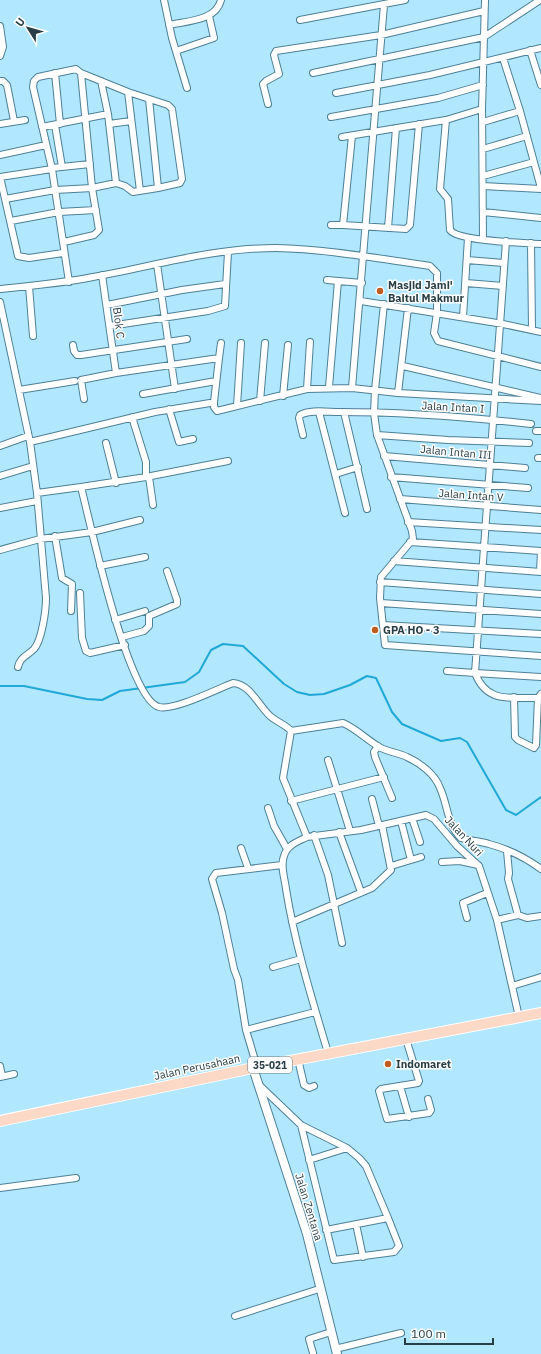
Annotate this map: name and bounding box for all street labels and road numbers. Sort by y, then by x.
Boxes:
street label: Blok C [110,306,128,340]
street label: Jalan Intan I [421,398,485,416]
street label: Jalan Intan III [420,442,492,462]
street label: Jalan Intan V [438,486,504,504]
street label: Jalan Nuri [442,813,486,859]
street label: Jalan Perusahaan [153,1051,241,1083]
road number: 35-021 [248,1057,292,1073]
street label: Jalan Zentana [292,1172,326,1242]

